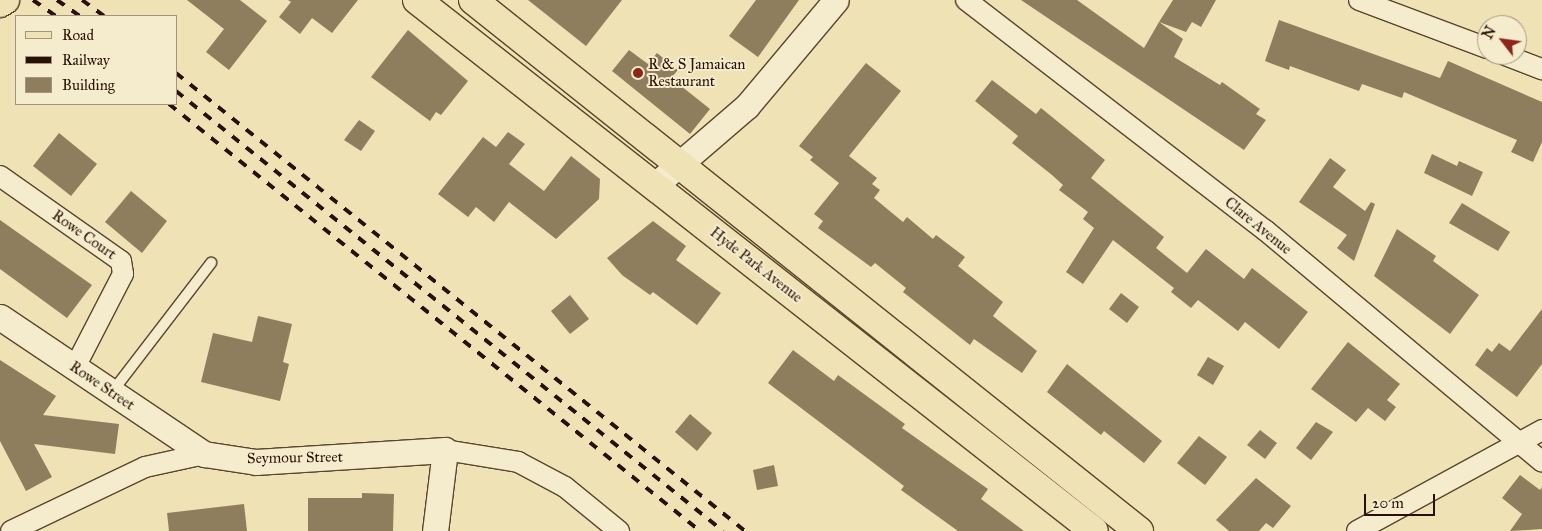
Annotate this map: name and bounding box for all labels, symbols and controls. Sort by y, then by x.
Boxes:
legend [15,15,178,105]
north arrow [1477,15,1527,65]
text: N [1479,23,1500,42]
text: Road [62,26,94,44]
text: Railway [62,51,110,69]
place label: R & S Jamaican Restaurant [648,55,745,90]
marker: R & S Jamaican Restaurant [632,67,644,79]
text: Building [62,76,115,94]
street label: Clare Avenue [1221,194,1295,258]
street label: Rowe Court [49,206,119,264]
street label: Hyde Park Avenue [706,223,806,307]
street label: Rowe Street [66,358,138,414]
street label: Seymour Street [247,448,343,468]
scale bar [1367,484,1438,516]
text: 20 m [1372,494,1404,512]

